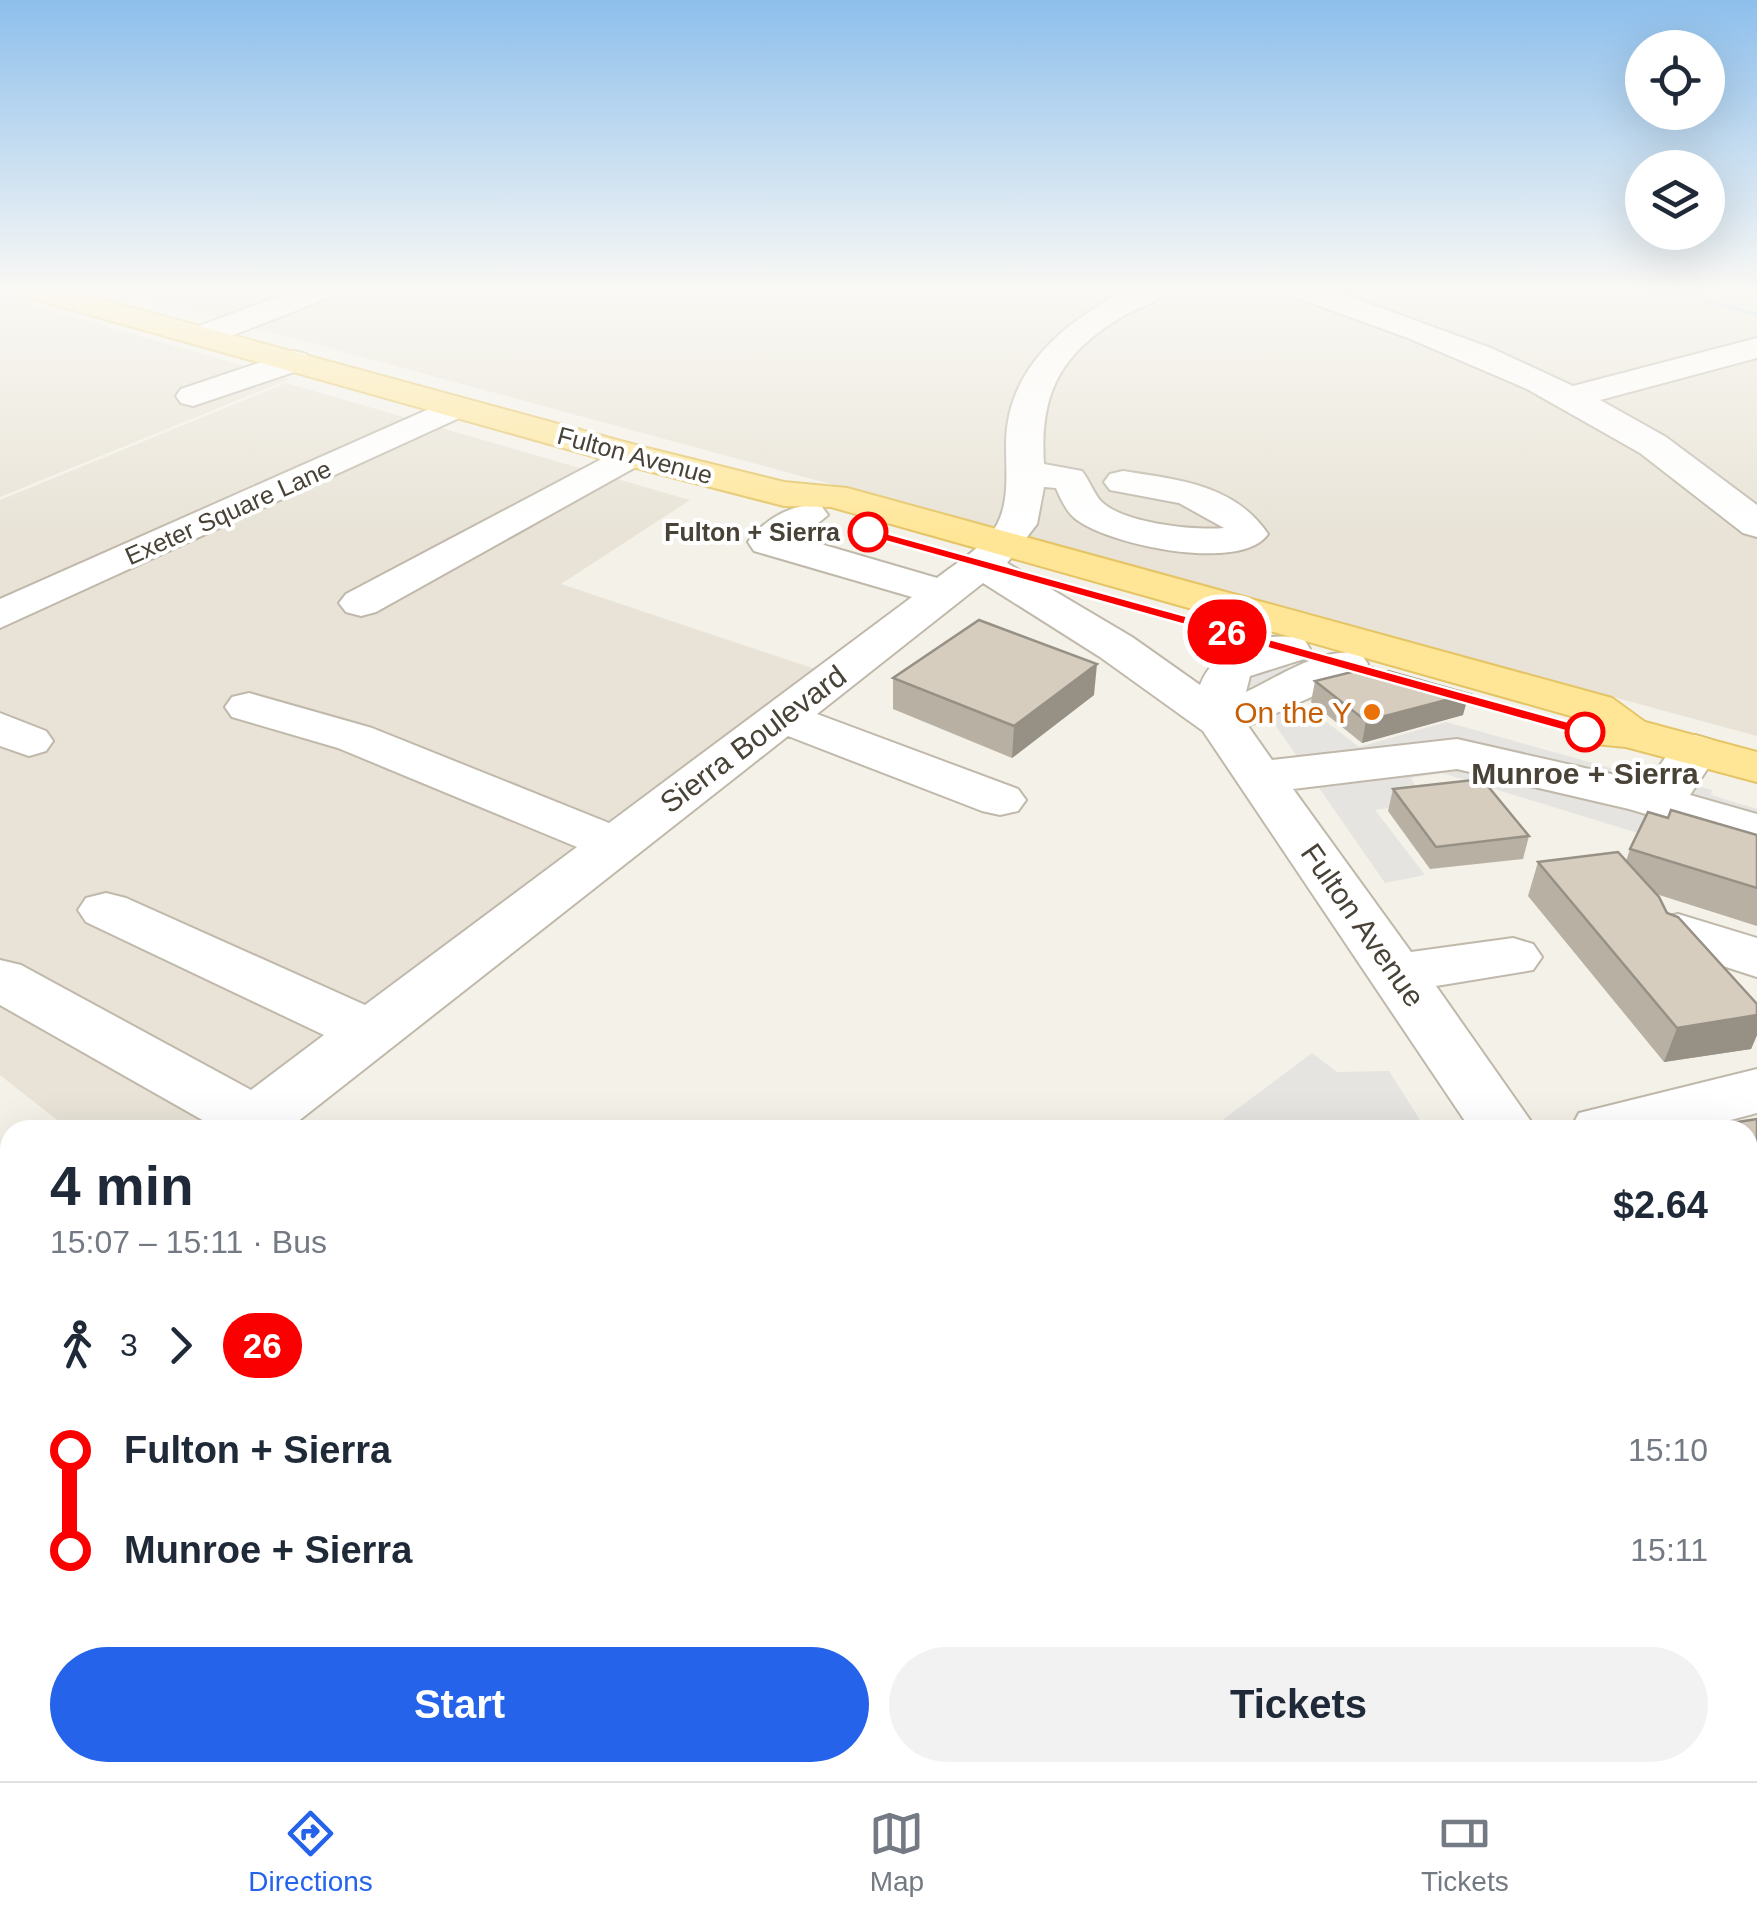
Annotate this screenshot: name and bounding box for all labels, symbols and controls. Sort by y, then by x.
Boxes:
map controls [1625,30,1725,250]
button: locate [1625,30,1725,130]
button: layers [1625,150,1725,250]
street label: Fulton Avenue [554,421,716,489]
street label: Exeter Square Lane [121,454,335,570]
marker: Fulton + Sierra [849,513,887,551]
place label: Fulton + Sierra [664,518,841,546]
line badge: 26 [1182,600,1272,664]
text: 26 [1208,613,1246,652]
street label: Sierra Boulevard [654,659,852,819]
place label: On the Y [1234,696,1352,729]
marker: On the Y [1361,701,1383,723]
marker: Munroe + Sierra [1566,713,1604,751]
place label: Munroe + Sierra [1471,757,1699,790]
street label: Fulton Avenue [1295,837,1431,1013]
text: 4 min [50,1155,194,1217]
text: $2.64 [1613,1184,1708,1226]
text: 15:07 – 15:11 · Bus [50,1224,327,1260]
icon: walk [50,1318,105,1373]
icon: forward [153,1318,208,1373]
text: 26 [243,1326,282,1365]
text: 3 [120,1327,138,1363]
text: Fulton + Sierra [124,1429,391,1471]
text: 15:10 [1628,1432,1708,1468]
text: Munroe + Sierra [124,1529,412,1571]
text: 15:11 [1630,1532,1708,1568]
button: Start [50,1647,869,1762]
button: Tickets [889,1647,1708,1762]
tab: Directions [248,1806,373,1898]
tab: Map [869,1806,924,1898]
tab: Tickets [1421,1806,1509,1898]

